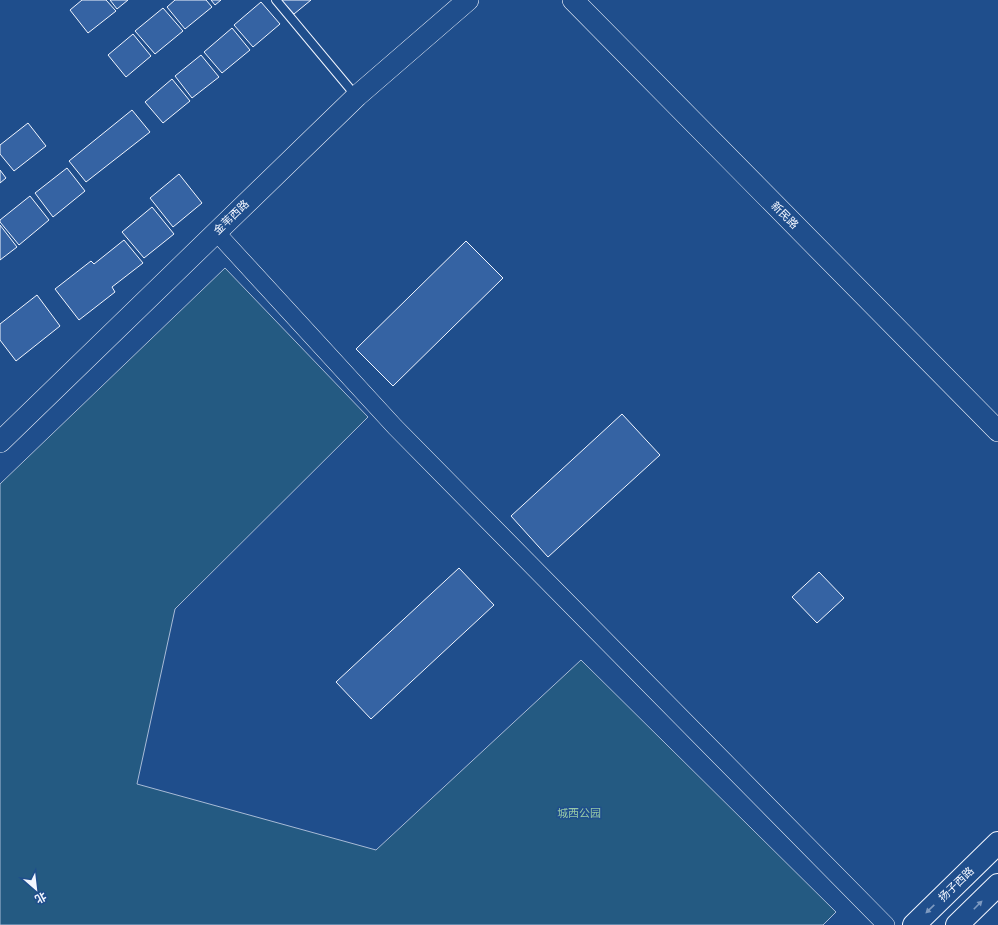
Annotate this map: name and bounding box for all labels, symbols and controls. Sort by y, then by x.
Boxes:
street label: 金苇西路 [210,197,252,237]
street label: 新民路 [768,198,802,232]
park label: 城西公园 [557,806,601,820]
street label: 扬子西路 [935,864,977,904]
north arrow [16,869,56,909]
text: 北 [33,889,49,907]
one-way arrow [973,900,983,910]
one-way arrow [925,904,935,914]

